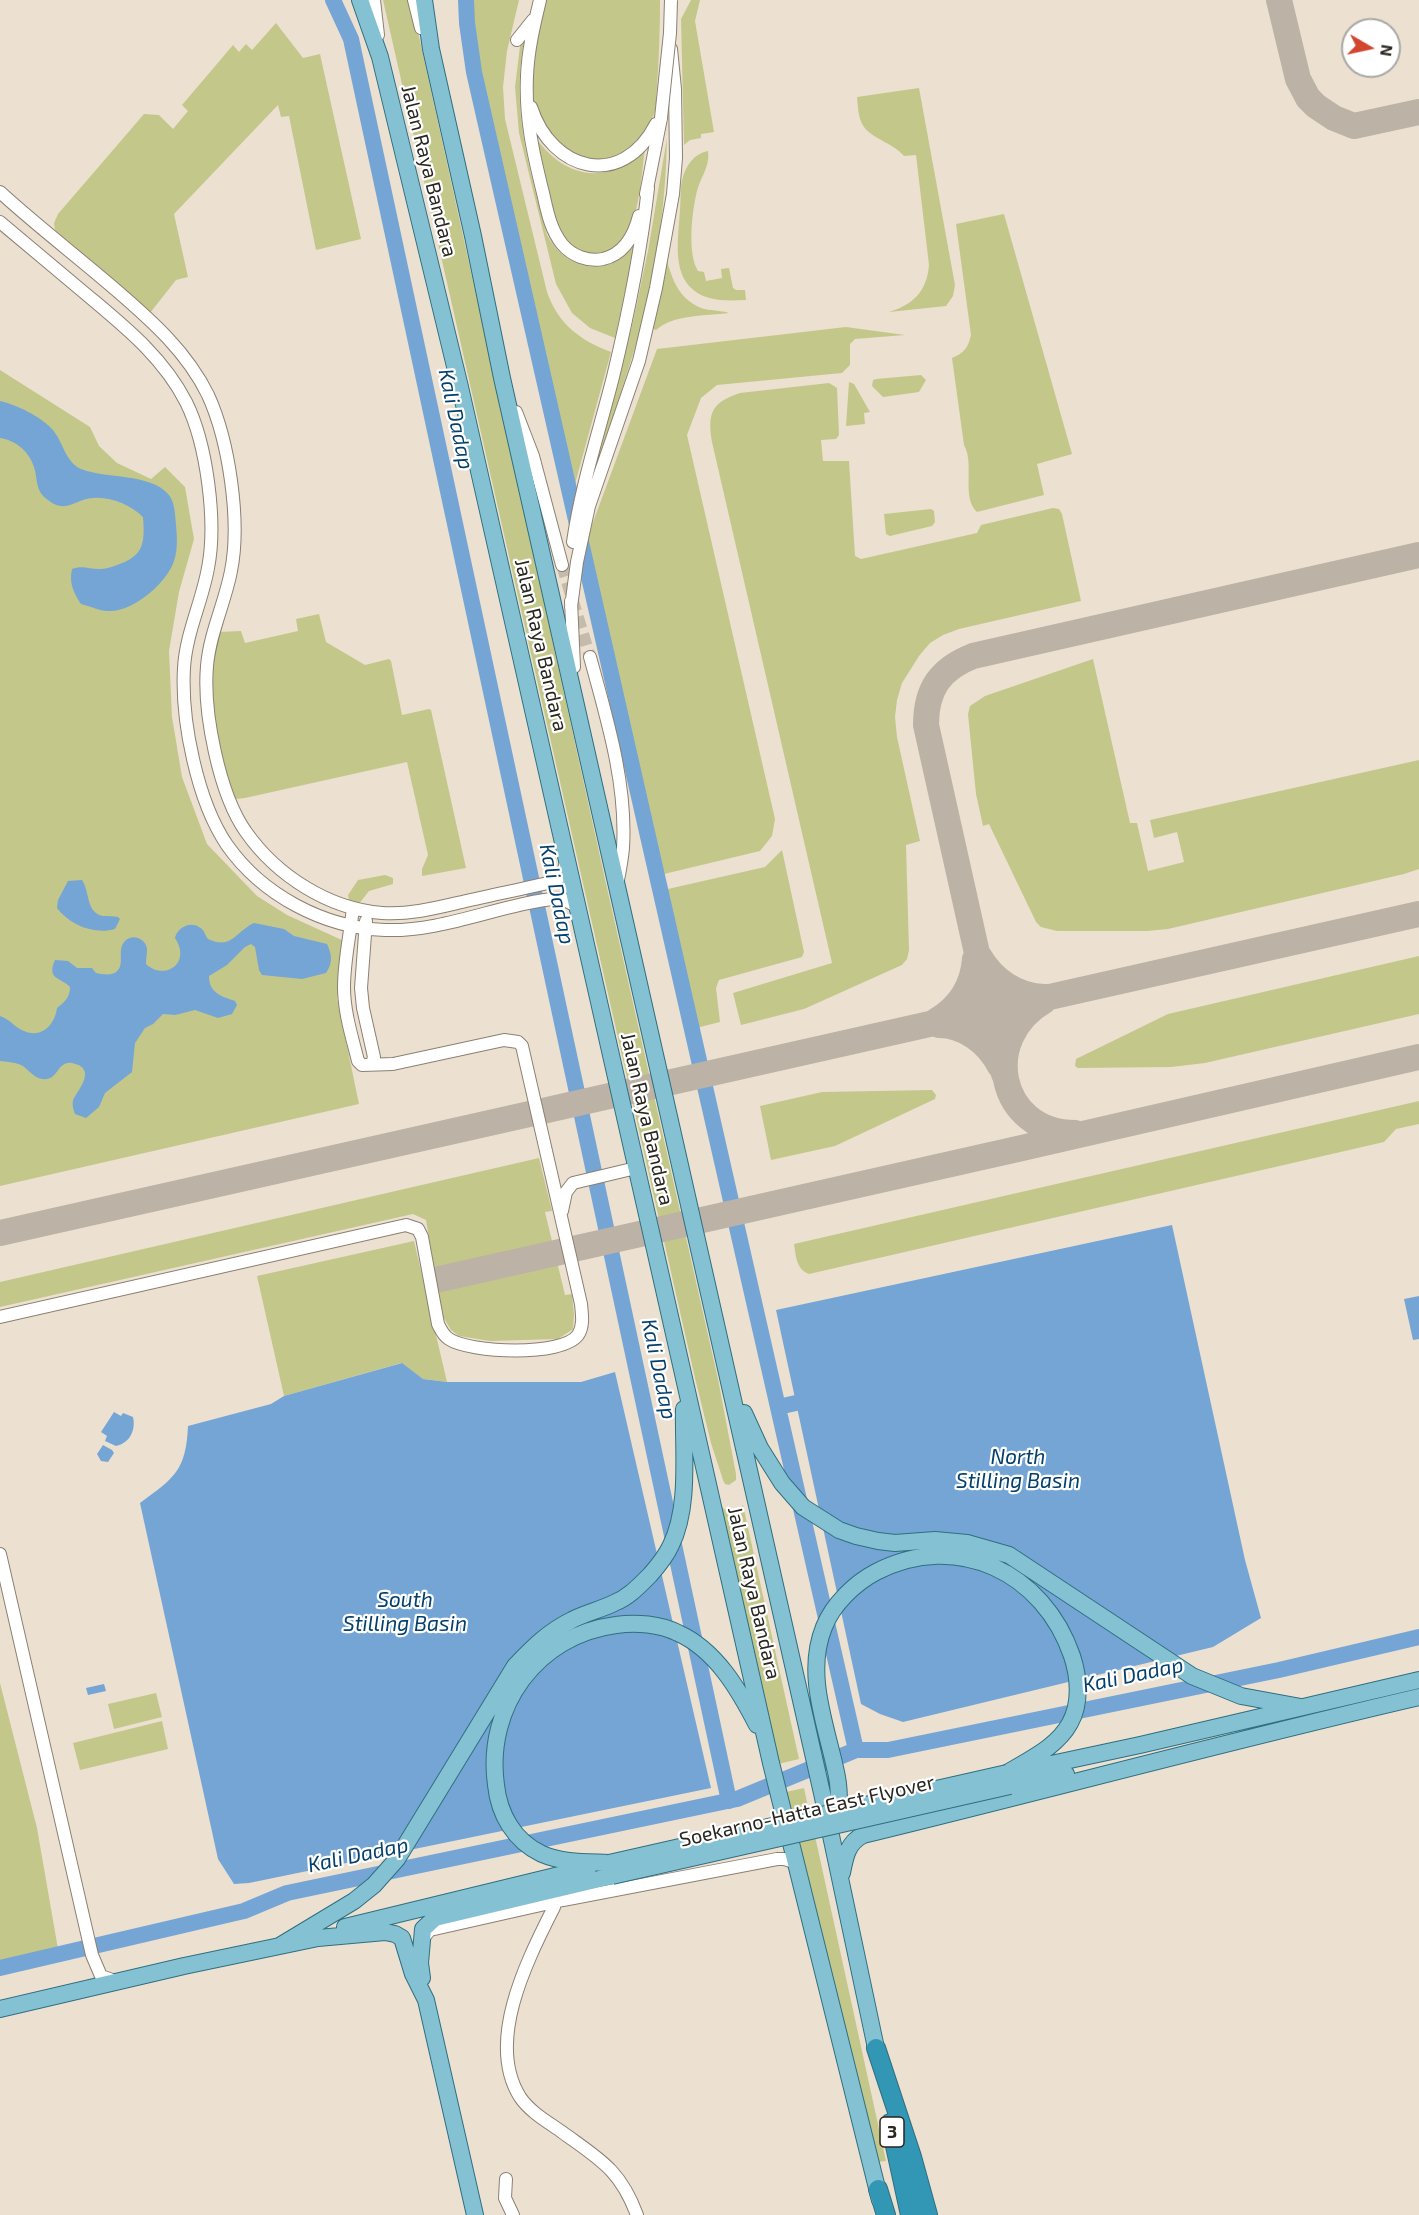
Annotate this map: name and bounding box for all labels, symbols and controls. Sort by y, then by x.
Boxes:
north arrow [1341,18,1401,78]
text: N [1377,43,1398,58]
street label: Jalan Raya Bandara [396,82,462,260]
water label: Kali Dadap [433,366,479,472]
street label: Jalan Raya Bandara [509,556,573,734]
water label: Kali Dadap [534,841,580,947]
street label: Jalan Raya Bandara [615,1030,679,1208]
water label: Kali Dadap [636,1316,682,1422]
water label: North Stilling Basin [956,1444,1080,1494]
street label: Jalan Raya Bandara [722,1504,786,1682]
water label: South Stilling Basin [343,1587,467,1637]
water label: Kali Dadap [1080,1652,1186,1698]
street label: Soekarno-Hatta East Flyover [677,1770,937,1852]
water label: Kali Dadap [305,1832,411,1878]
road number: 3 [880,2117,904,2147]

